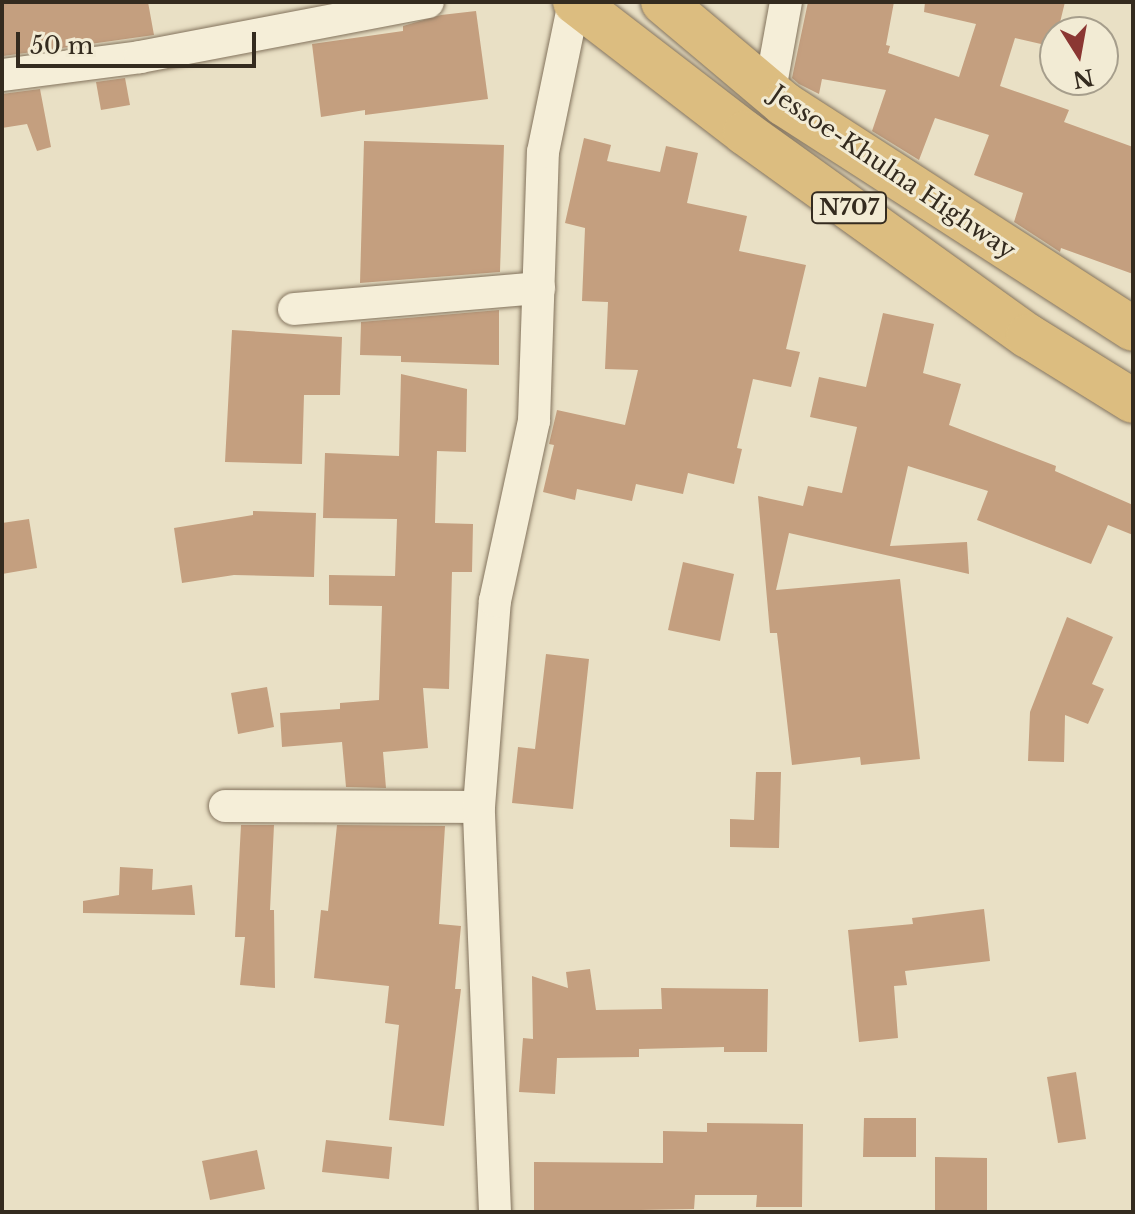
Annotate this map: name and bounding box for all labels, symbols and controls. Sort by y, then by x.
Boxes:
scale bar [20,16,260,66]
north arrow [1039,16,1119,96]
text: 50 m [30,31,93,60]
text: N [1071,63,1096,93]
street label: Jessoe-Khulna Highway [765,79,1021,265]
road number: N707 [811,190,887,226]

